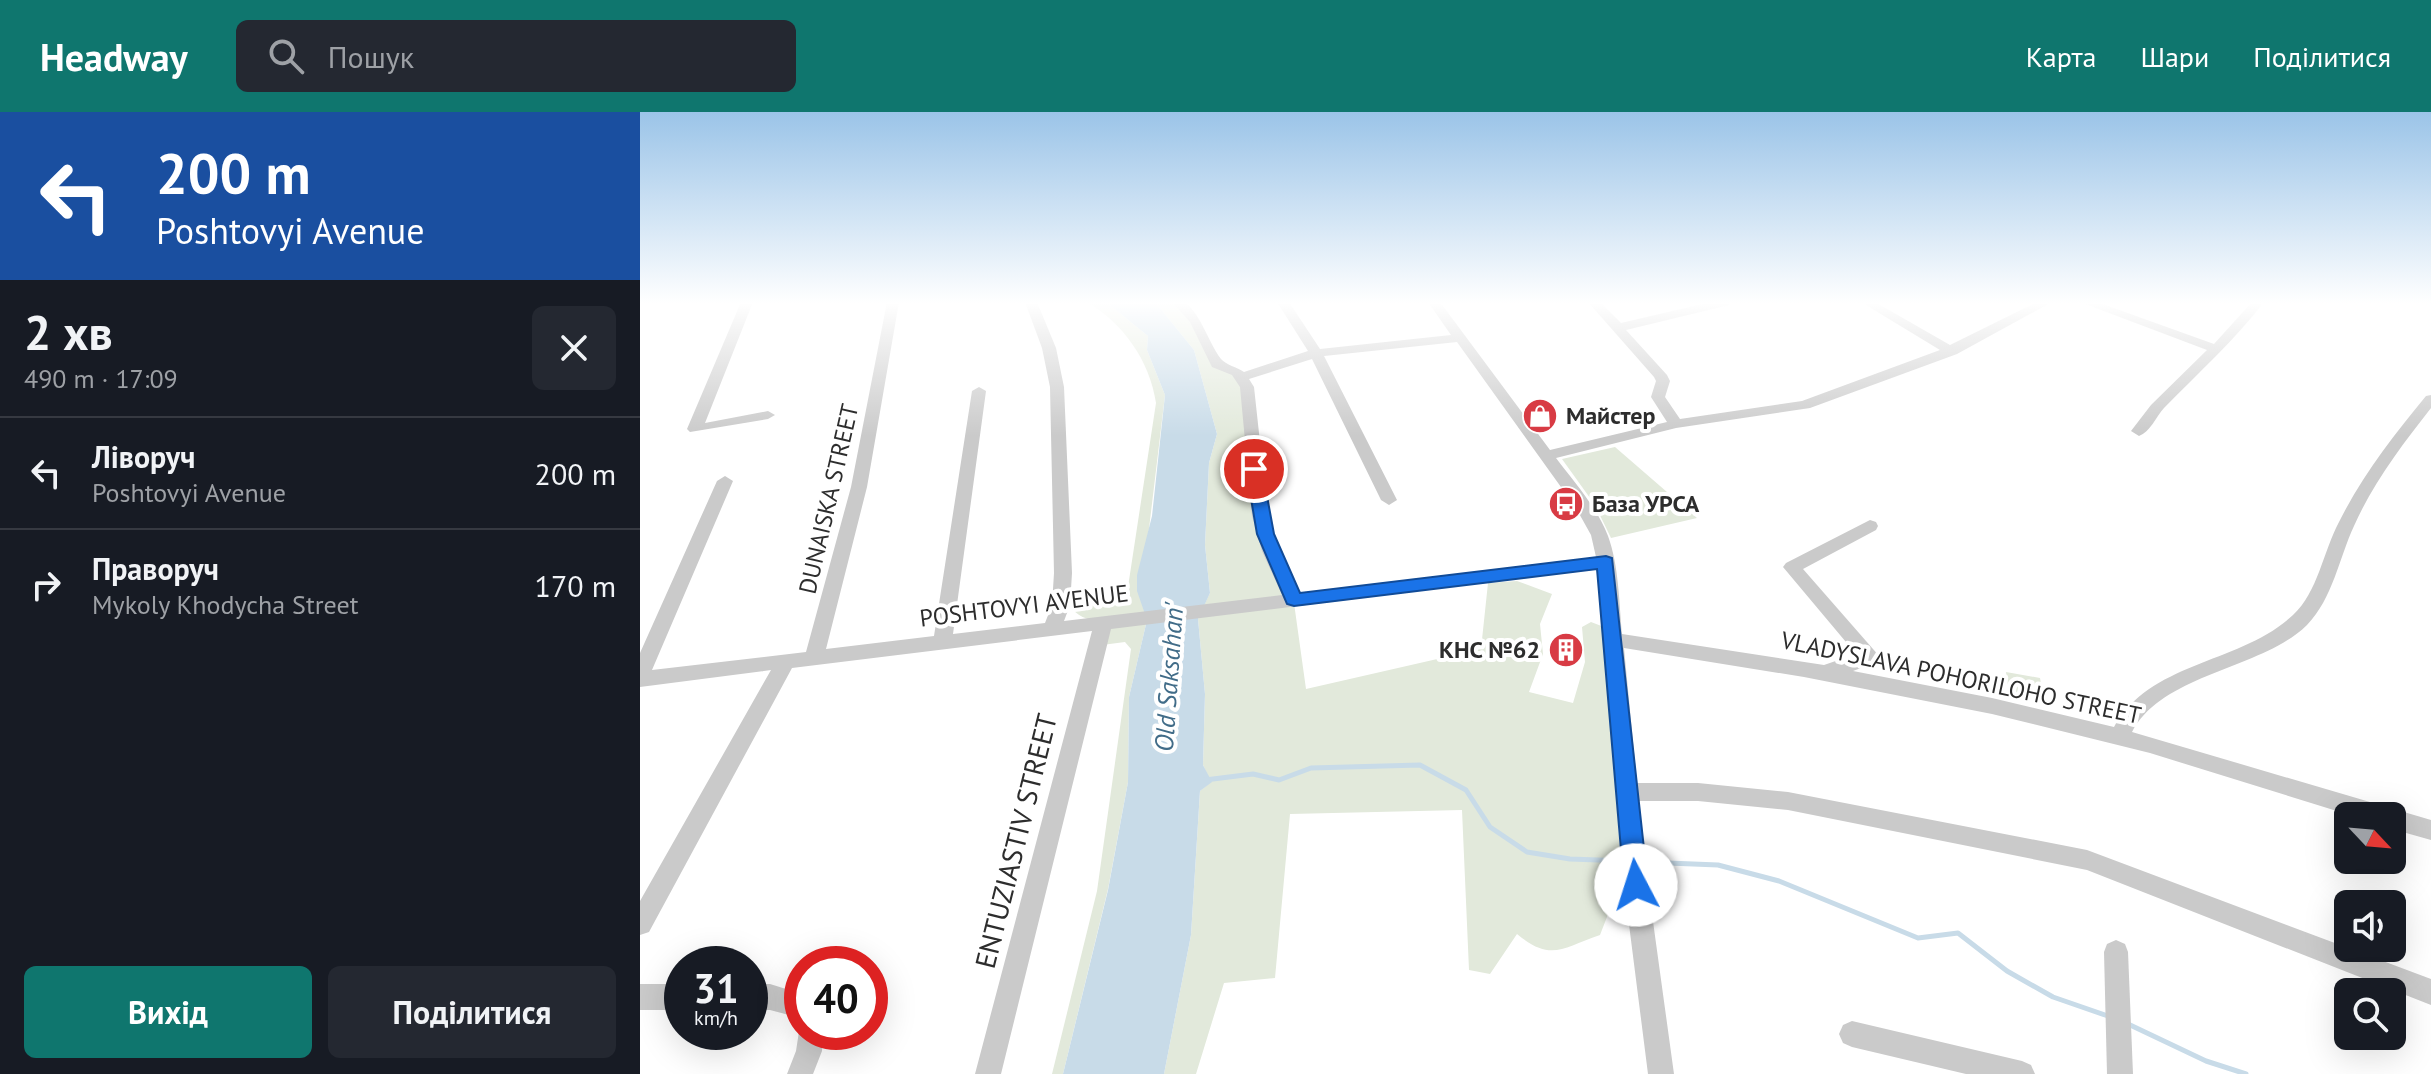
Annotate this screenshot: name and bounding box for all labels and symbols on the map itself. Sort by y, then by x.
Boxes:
shop icon: Майстер [1521,397,1559,435]
place label: Майстер [1566,400,1655,431]
street label: DUNAISKA STREET [792,401,865,597]
pin [1220,435,1288,503]
bus stop icon: База УРСА [1547,485,1585,523]
place label: База УРСА [1592,488,1700,519]
street label: POSHTOVYI AVENUE [918,577,1130,634]
water label: Old Saksahan' [1147,600,1190,753]
street label: VLADYSLAVA POHORILOHO STREET [1777,624,2144,731]
building icon: КНС №62 [1547,631,1585,669]
place label: КНС №62 [1439,634,1540,665]
street label: ENTUZIASTIV STREET [966,709,1065,972]
north arrow [2334,802,2406,874]
position arrow [1594,843,1678,927]
speed limit sign: 40 [784,946,888,1050]

